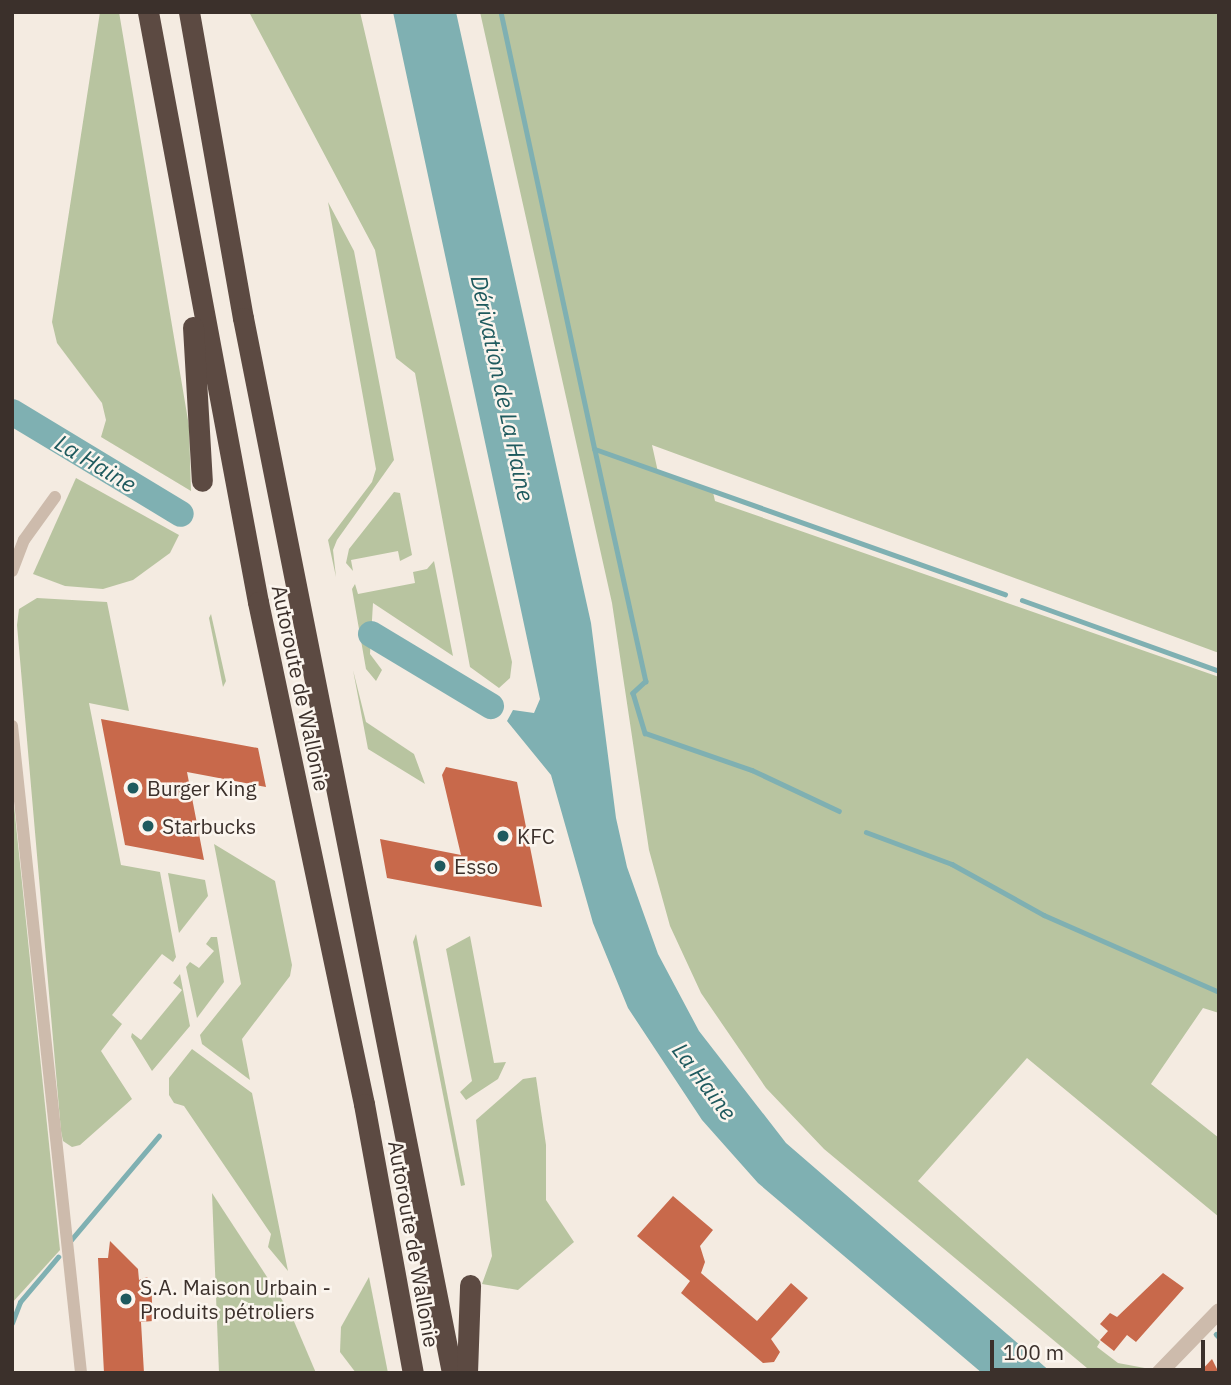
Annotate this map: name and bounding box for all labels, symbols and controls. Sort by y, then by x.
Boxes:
water label: Dérivation de La Haine [466,273,540,503]
water label: La Haine [50,428,142,498]
street label: Autoroute de Wallonie [267,583,335,793]
place label: Burger King [147,775,257,801]
marker: Burger King [125,780,141,796]
place label: Starbucks [162,813,256,839]
marker: Starbucks [140,818,156,834]
place label: KFC [517,823,555,849]
marker: KFC [495,828,511,844]
place label: Esso [454,853,498,879]
marker: Esso [432,858,448,874]
water label: La Haine [667,1037,743,1125]
street label: Autoroute de Wallonie [383,1139,445,1349]
place label: S.A. Maison Urbain - Produits pétroliers [140,1274,331,1324]
marker: S.A. Maison Urbain - Produits pétroliers [118,1291,134,1307]
scale bar [993,1326,1208,1370]
text: 100 m [1003,1338,1064,1366]

